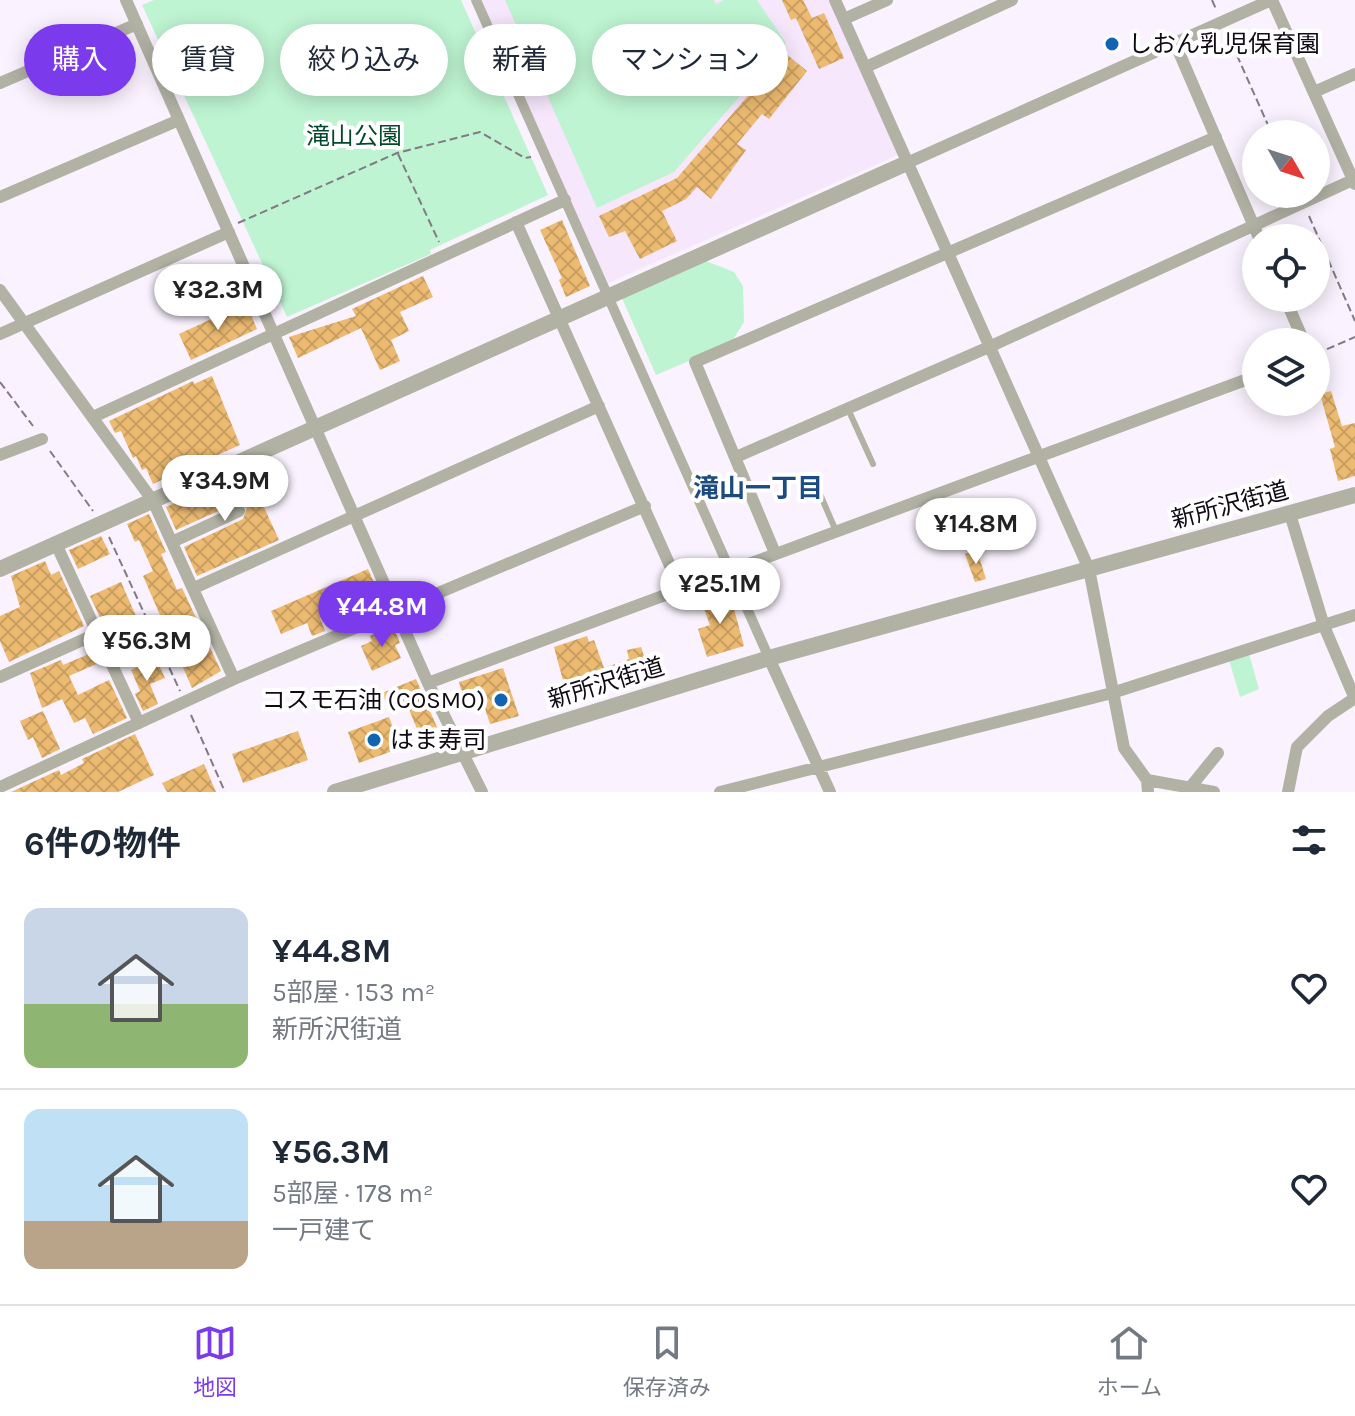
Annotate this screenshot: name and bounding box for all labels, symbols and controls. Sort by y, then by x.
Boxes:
chip: 購入 [24,24,136,96]
chip: 賃貸 [152,24,264,96]
chip: 絞り込み [280,24,448,96]
chip: 新着 [464,24,576,96]
chip: マンション [592,24,788,96]
place label: しおん乳児保育園 [1128,30,1320,58]
marker: しおん乳児保育園 [1103,35,1121,53]
north arrow [1242,120,1330,208]
map controls [1242,120,1330,416]
park label: 滝山公園 [306,122,402,150]
button: locate [1242,224,1330,312]
pin: ¥32.3M [153,264,283,332]
text: ¥32.3M [172,274,264,305]
button: layers [1242,328,1330,416]
pin: ¥34.9M [160,455,290,523]
text: ¥34.9M [179,465,271,496]
district label: 滝山一丁目 [693,473,823,504]
street label: 新所沢街道 [1168,476,1292,534]
pin: ¥14.8M [911,498,1041,566]
text: ¥14.8M [933,508,1019,539]
pin: ¥25.1M [655,558,785,626]
text: ¥25.1M [678,568,762,599]
pin: ¥44.8M [317,581,447,649]
text: ¥44.8M [336,591,428,622]
pin: ¥56.3M [82,615,212,683]
text: ¥56.3M [102,625,192,656]
street label: 新所沢街道 [545,652,667,714]
place label: コスモ石油 (COSMO) [262,686,485,714]
marker: コスモ石油 (COSMO) [492,691,510,709]
place label: はま寿司 [390,726,486,754]
marker: はま寿司 [365,731,383,749]
icon: filters [1287,818,1331,862]
text: 6件の物件 [24,824,181,864]
text: ¥44.8M [272,931,391,971]
icon: home [88,940,184,1036]
icon: heart [1287,966,1331,1010]
text: 5部屋 · 153 m² [272,977,435,1008]
text: 新所沢街道 [272,1014,402,1045]
text: ¥56.3M [272,1132,391,1172]
icon: home [88,1141,184,1237]
icon: heart [1287,1167,1331,1211]
text: 5部屋 · 178 m² [272,1178,433,1209]
text: 一戸建て [272,1215,376,1246]
tab: 地図 [193,1321,237,1401]
tab: 保存済み [623,1321,711,1401]
tab: ホーム [1097,1321,1162,1401]

